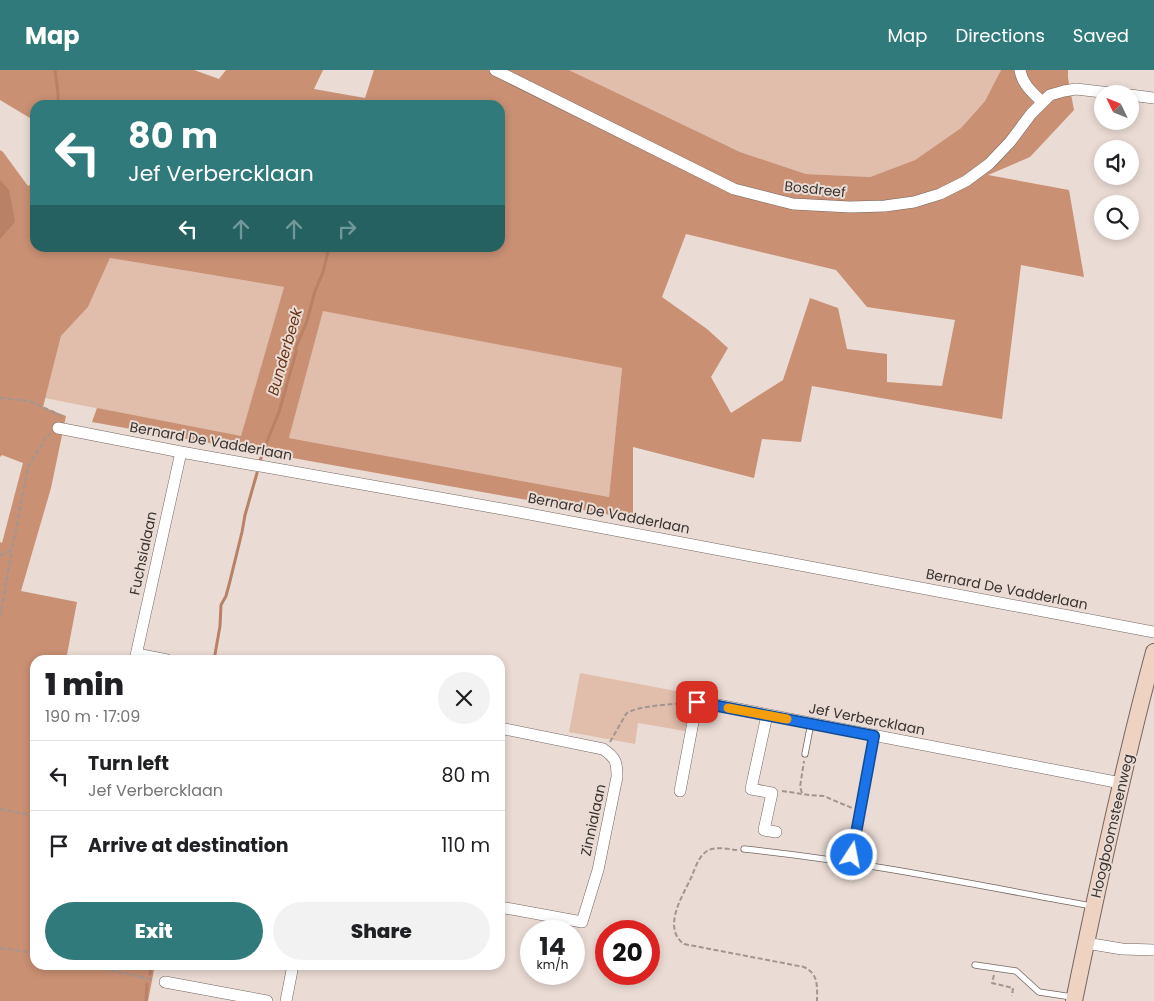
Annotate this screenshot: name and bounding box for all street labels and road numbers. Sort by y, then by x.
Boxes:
street label: Bosdreef [783,176,847,202]
street label: Bernard De Vadderlaan [128,417,294,465]
street label: Bernard De Vadderlaan [526,487,692,539]
street label: Fuchsialaan [124,509,162,597]
street label: Bernard De Vadderlaan [924,563,1090,615]
street label: Jef Verbercklaan [807,698,927,740]
street label: Hoogboomsteenweg [1086,752,1138,900]
street label: Zinnialaan [576,782,610,858]

